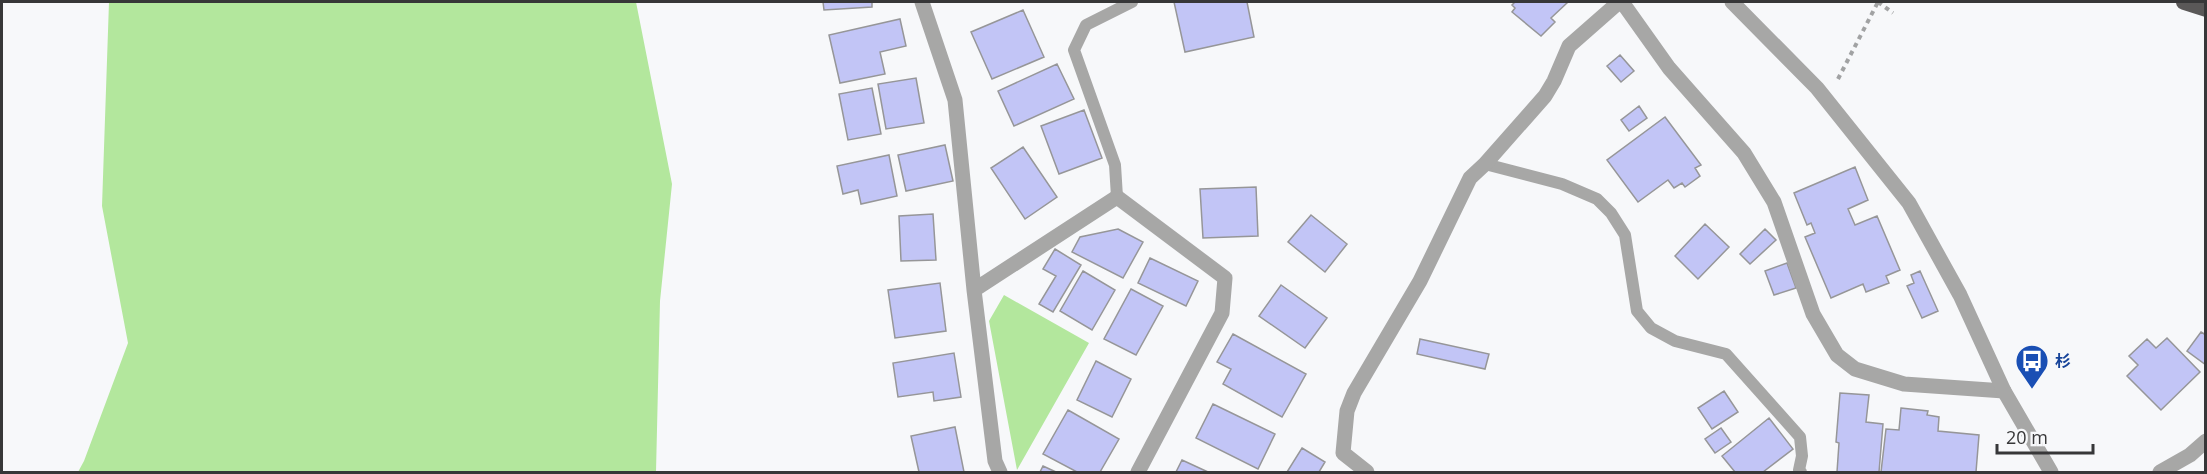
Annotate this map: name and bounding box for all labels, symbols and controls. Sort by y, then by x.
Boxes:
bus stop icon: 杉 [2014,343,2050,390]
place label: 杉 [2055,350,2071,372]
scale bar [1997,417,2093,455]
text: 20 m [2006,425,2048,449]

